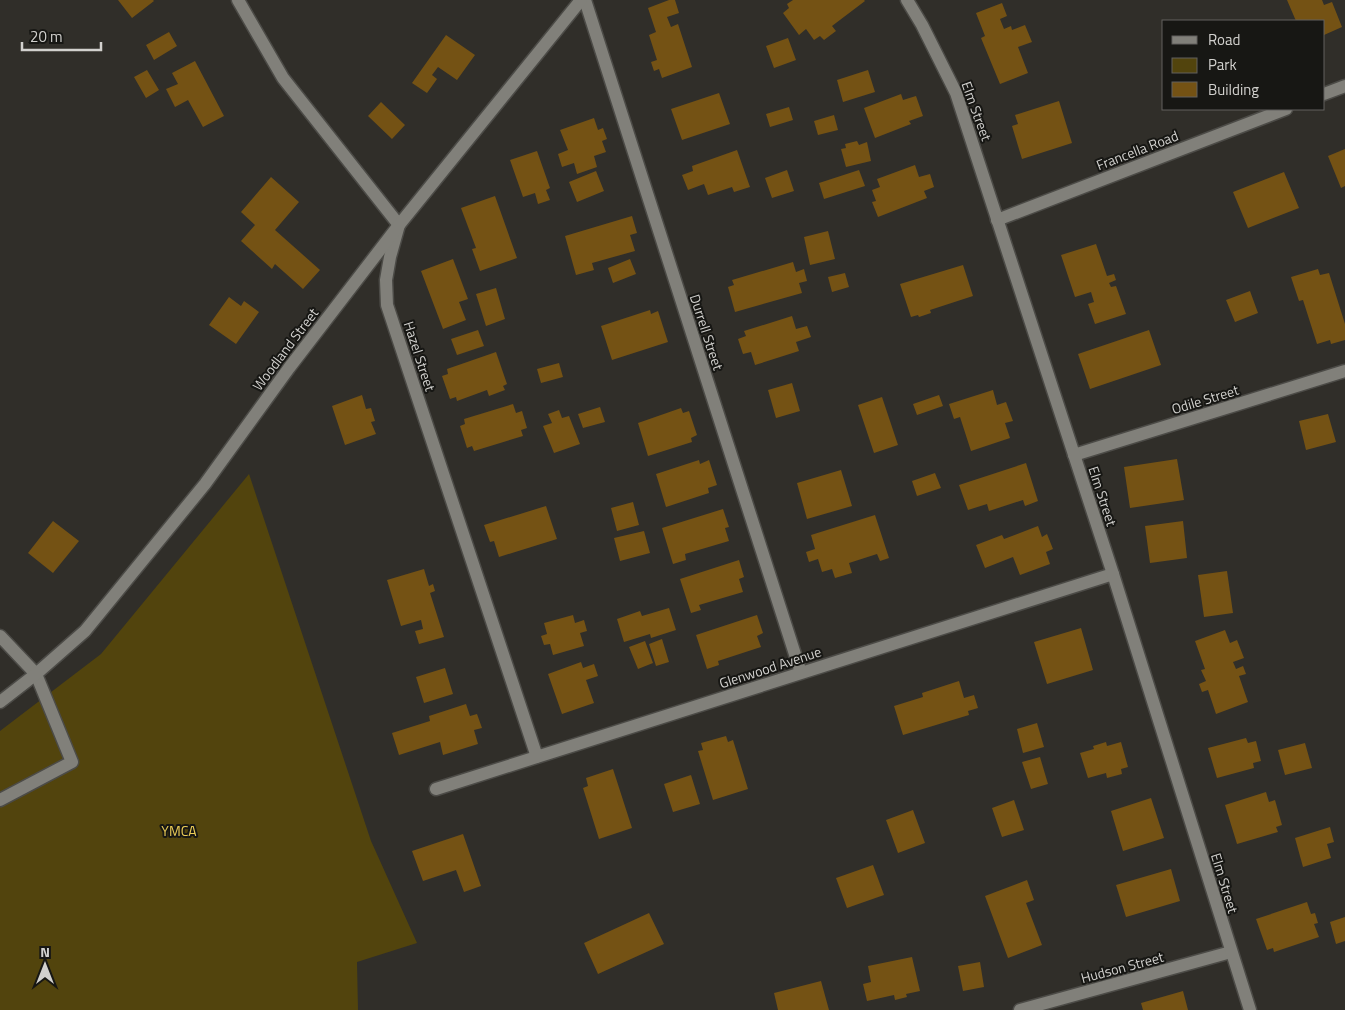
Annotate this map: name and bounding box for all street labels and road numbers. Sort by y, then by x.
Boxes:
street label: Elm Street [957,78,997,144]
street label: Francella Road [1093,125,1181,175]
street label: Durrell Street [685,291,729,373]
street label: Woodland Street [247,303,323,395]
street label: Hazel Street [399,318,441,394]
street label: Odile Street [1169,379,1241,419]
street label: Elm Street [1083,463,1123,529]
street label: Glenwood Avenue [716,641,824,693]
street label: Elm Street [1206,850,1244,916]
street label: Hudson Street [1078,946,1166,988]

